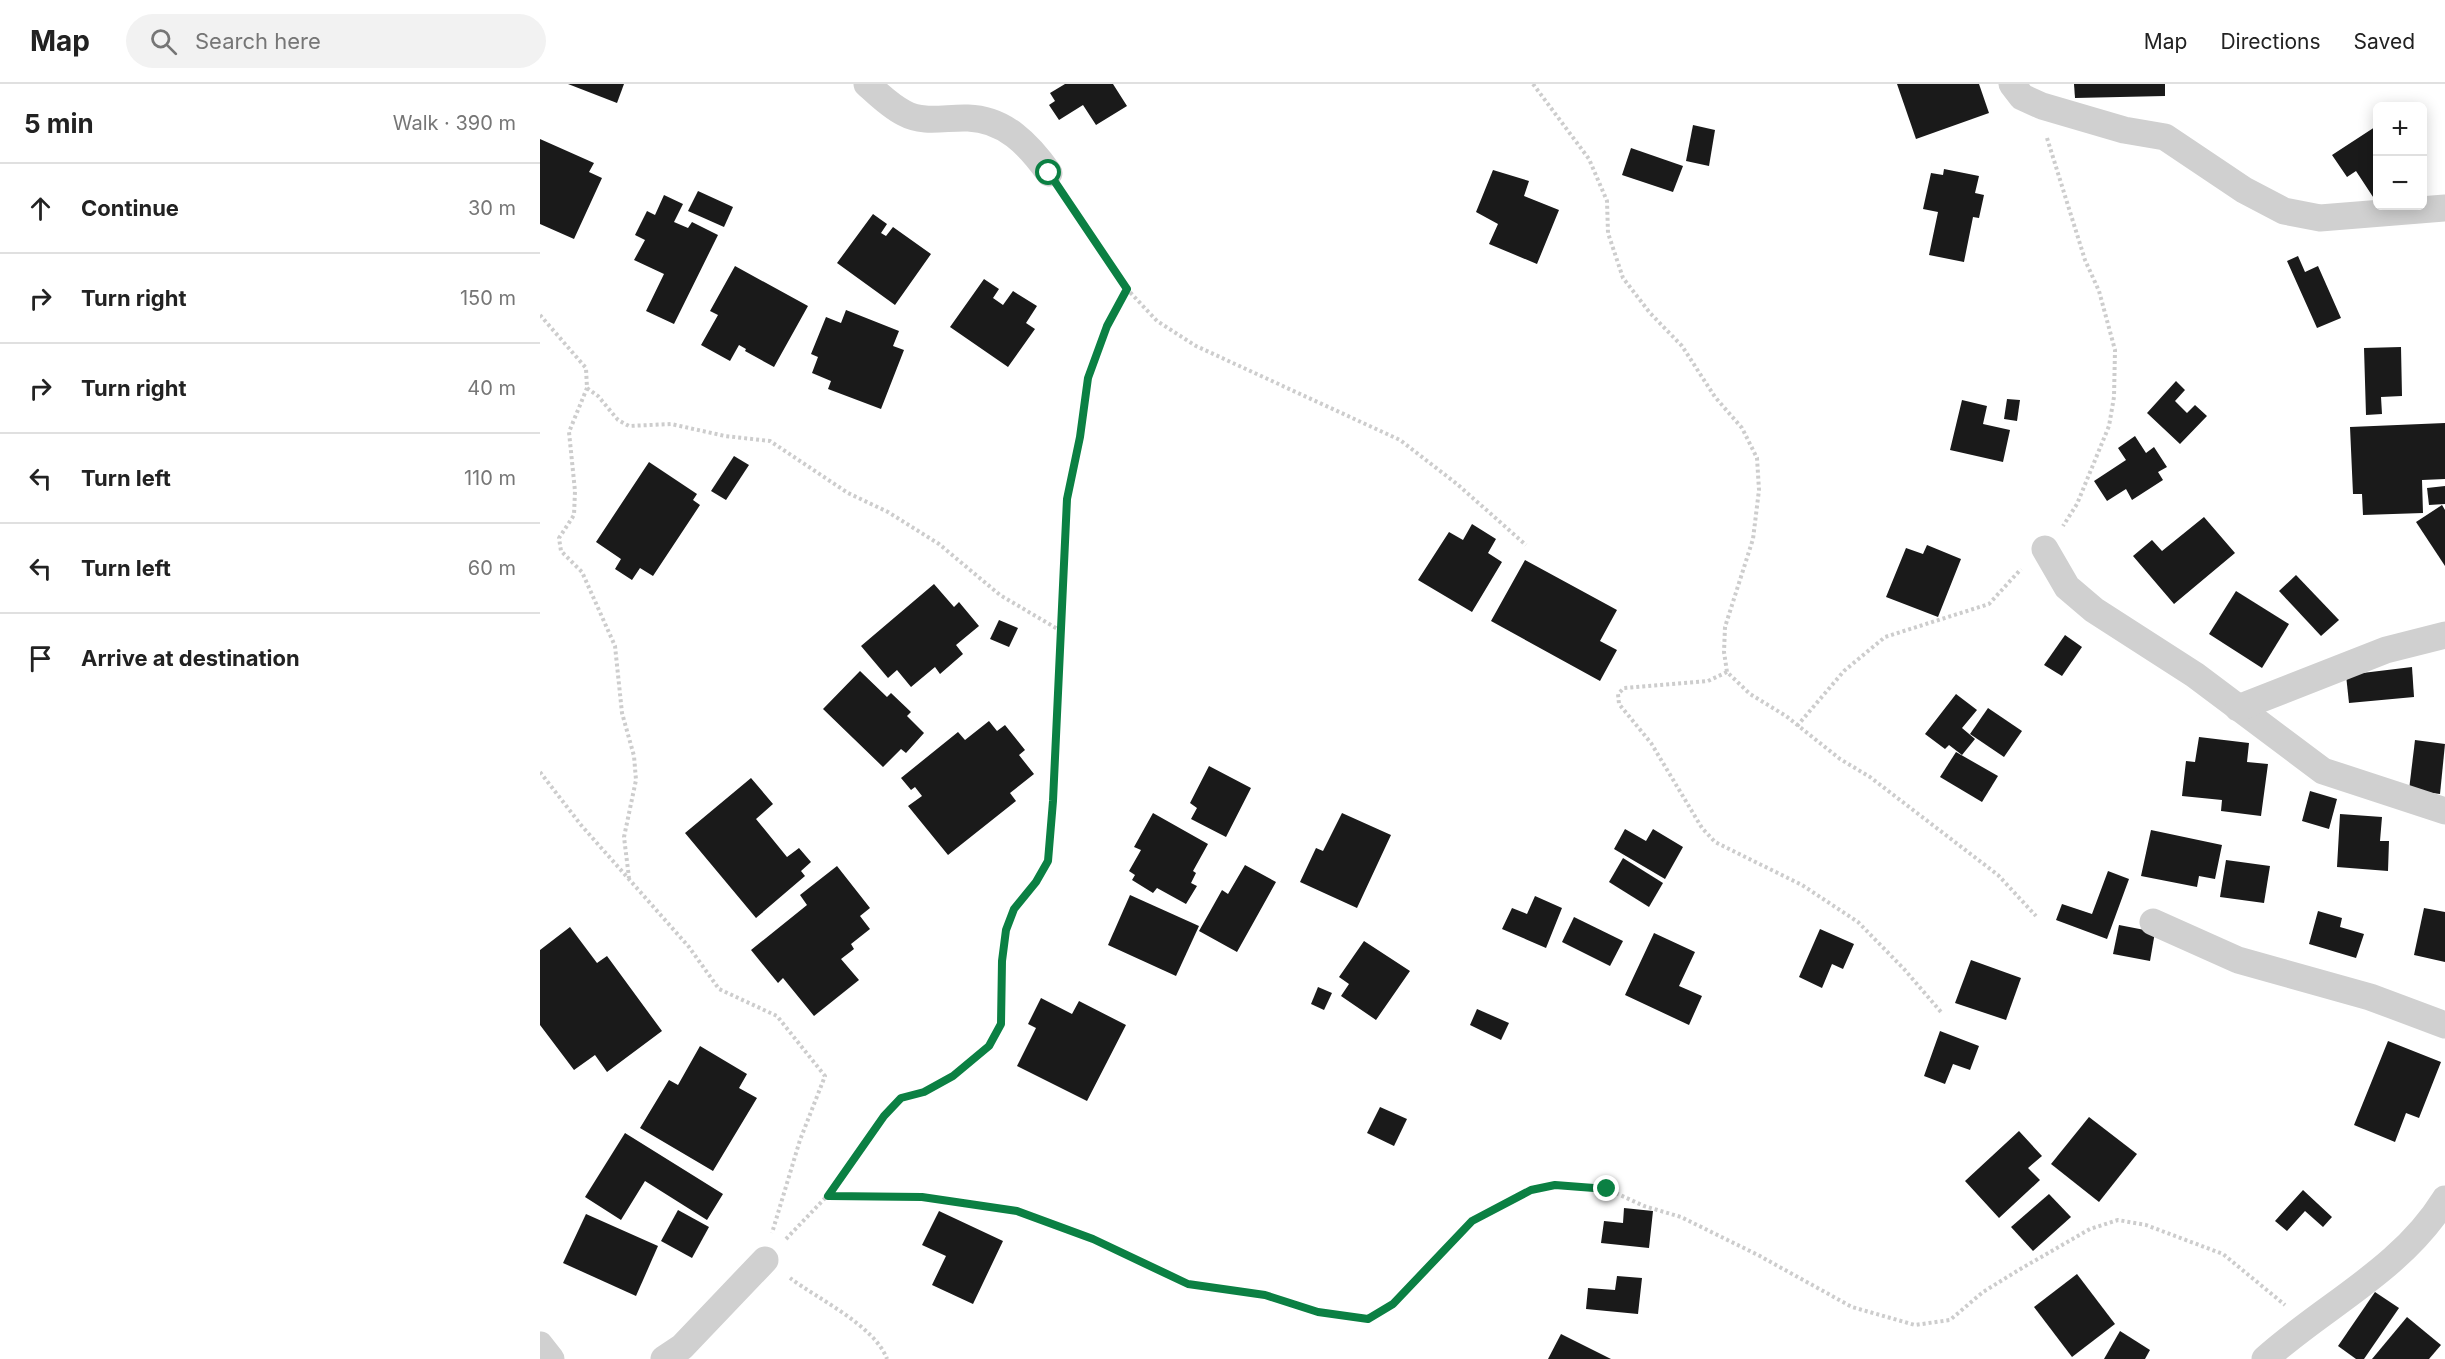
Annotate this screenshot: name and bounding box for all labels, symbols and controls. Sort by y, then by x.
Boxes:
search box [126,14,546,68]
text: Map [30,24,90,58]
icon: search [147,25,180,58]
text: Search here [195,28,321,54]
text: Map [2144,29,2187,54]
text: Directions [2220,29,2321,54]
text: Saved [2354,29,2415,54]
map controls [2373,102,2427,210]
button: + [2373,102,2427,156]
text: 5 min [24,108,94,139]
text: Walk · 390 m [393,111,516,135]
button: − [2373,156,2427,210]
route start [1035,159,1061,185]
icon: ahead [24,192,57,225]
text: Continue [81,195,179,221]
text: 30 m [468,196,516,220]
icon: right [24,282,57,315]
text: Turn right [81,285,187,311]
text: 150 m [460,286,516,310]
icon: right [24,372,57,405]
text: Turn right [81,375,187,401]
text: 40 m [467,376,516,400]
icon: left [24,462,57,495]
text: Turn left [81,465,171,491]
text: 110 m [464,466,516,490]
icon: left [24,552,57,585]
text: Turn left [81,555,171,581]
text: 60 m [468,556,516,580]
icon: arrive [24,642,57,675]
text: Arrive at destination [81,645,300,671]
route end [1593,1175,1619,1201]

